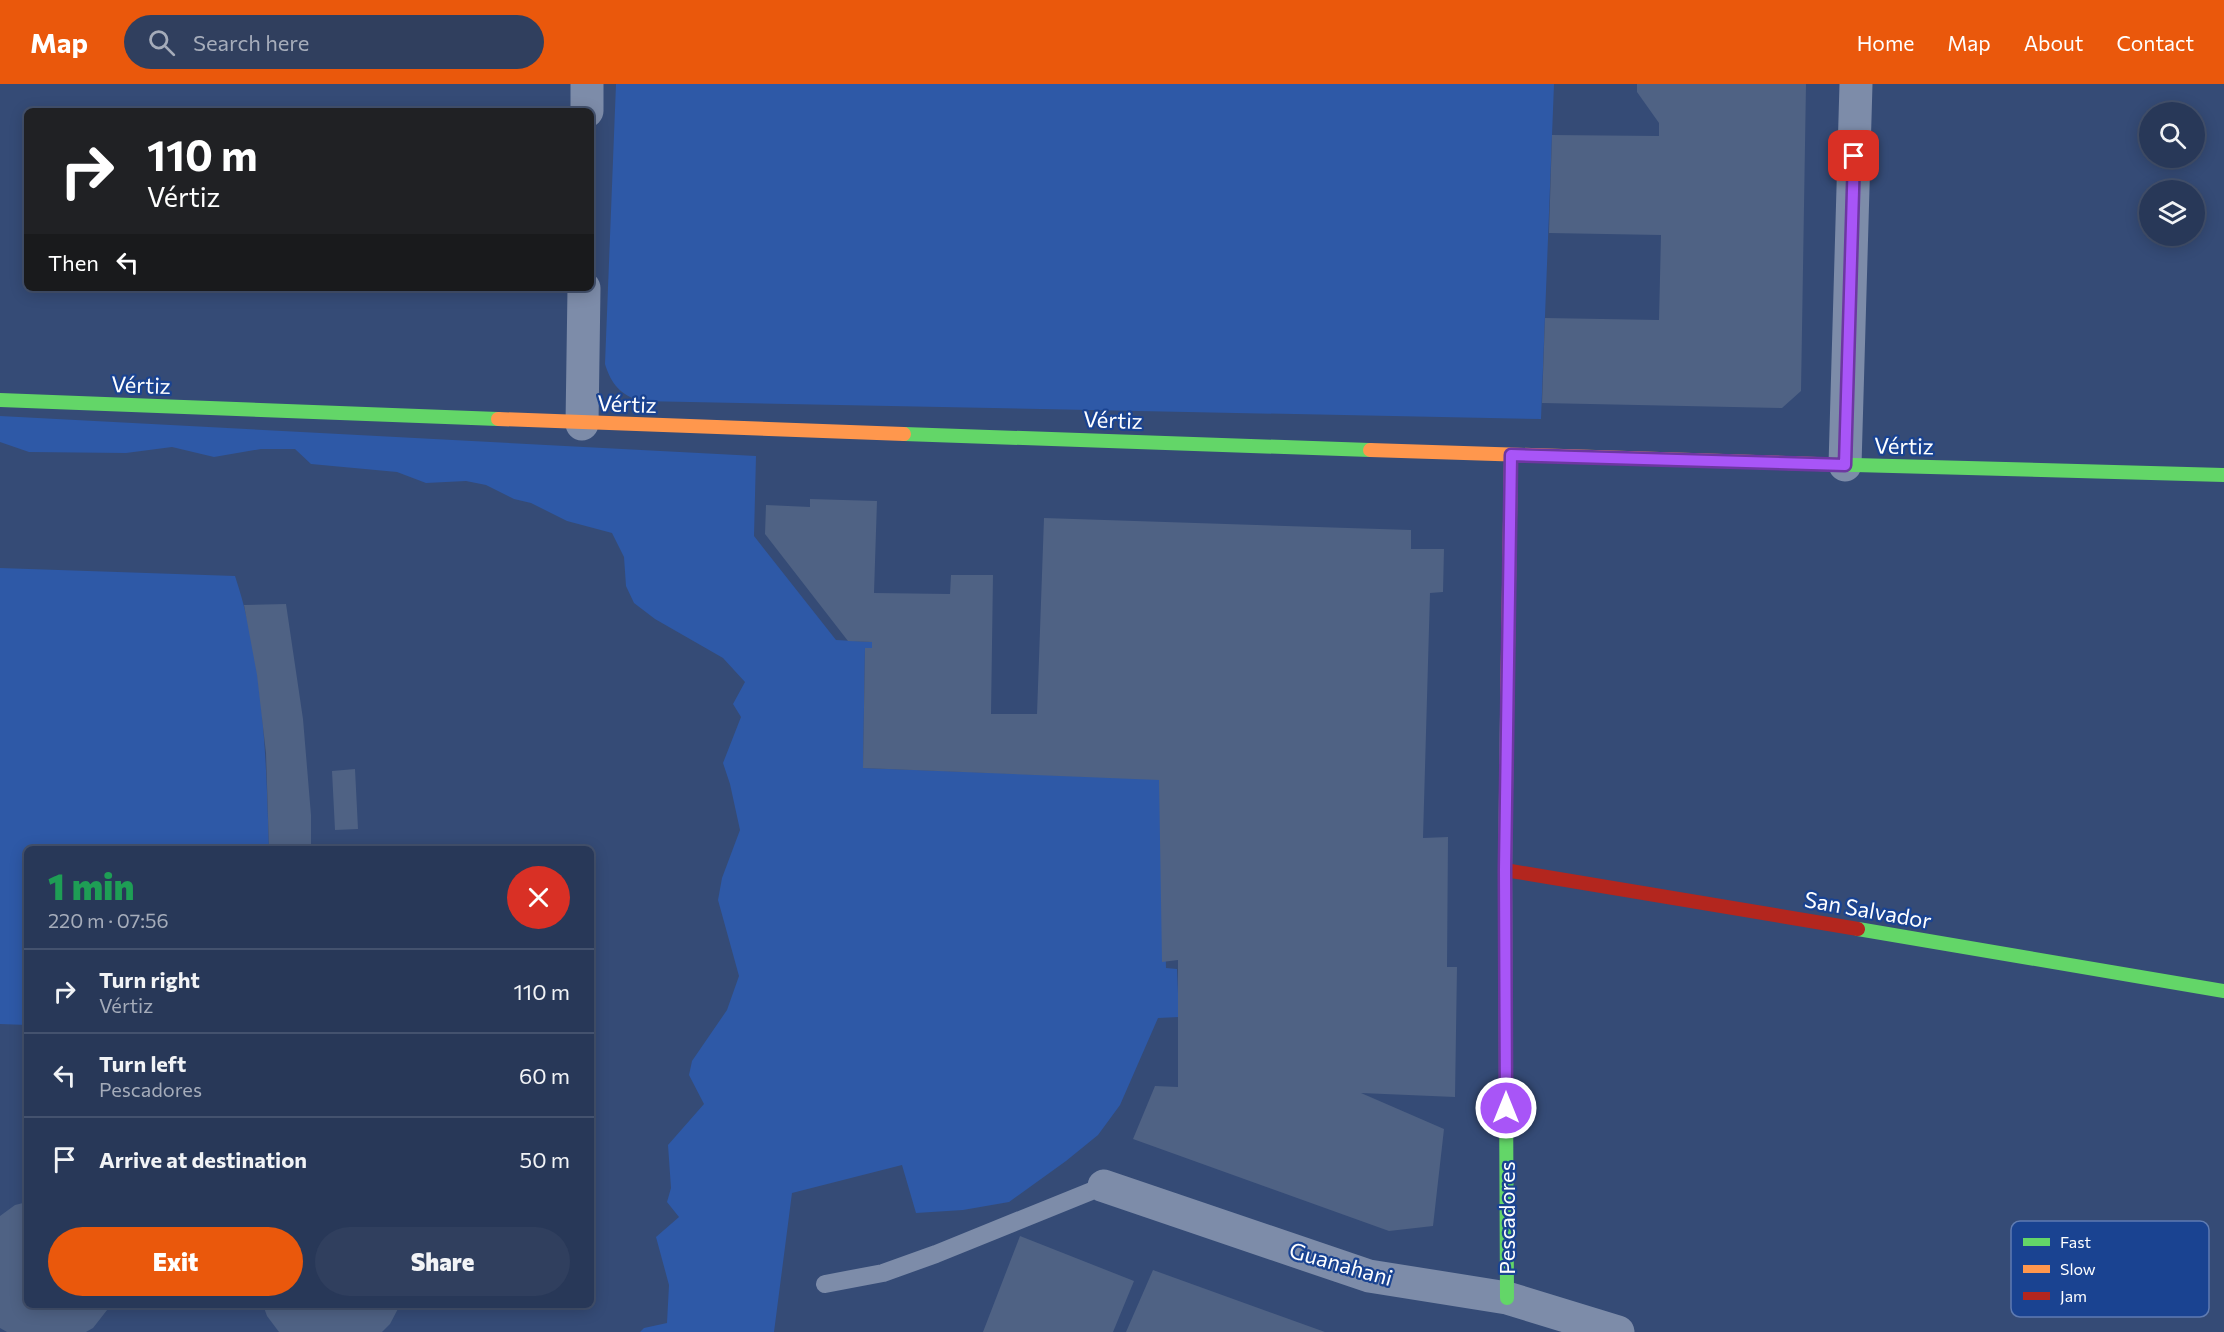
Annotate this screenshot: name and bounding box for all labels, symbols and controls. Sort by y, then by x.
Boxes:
search box [124,15,544,69]
text: Map [30,25,88,59]
icon: search [145,26,178,59]
text: Search here [193,29,309,56]
text: Home [1857,30,1914,55]
text: Map [1947,30,1991,55]
text: About [2024,30,2083,55]
text: Contact [2116,30,2194,55]
map controls [2139,102,2205,246]
button: search [2139,102,2205,168]
text: 110 m [147,128,258,180]
pin [1828,130,1879,181]
icon: right [48,132,126,210]
icon: arrive [1837,139,1870,172]
text: Vértiz [147,180,220,213]
button: layers [2139,180,2205,246]
icon: left [111,246,144,279]
text: Then [48,249,99,276]
street label: Vértiz [111,370,171,399]
street label: Vértiz [597,389,657,418]
street label: Vértiz [1083,405,1143,434]
street label: Vértiz [1874,431,1934,460]
text: 1 min [48,863,134,907]
button: close [507,866,570,929]
street label: San Salvador [1802,885,1934,934]
text: 220 m · 07:56 [48,908,169,932]
text: Turn right [99,966,200,993]
icon: right [48,975,81,1008]
text: 110 m [513,978,570,1005]
text: Vértiz [99,993,153,1017]
text: Turn left [99,1050,186,1077]
icon: left [48,1059,81,1092]
text: 60 m [519,1062,570,1089]
position arrow [1474,1076,1538,1140]
text: Pescadores [99,1077,202,1101]
icon: arrive [48,1143,81,1176]
text: Arrive at destination [99,1146,307,1173]
text: 50 m [520,1146,570,1173]
street label: Pescadores [1493,1161,1520,1275]
legend [2011,1221,2209,1317]
button: Exit [48,1227,303,1296]
button: Share [315,1227,570,1296]
text: Fast [2060,1232,2091,1251]
street label: Guanahani [1286,1236,1396,1291]
text: Slow [2060,1259,2096,1278]
text: Jam [2060,1286,2087,1305]

